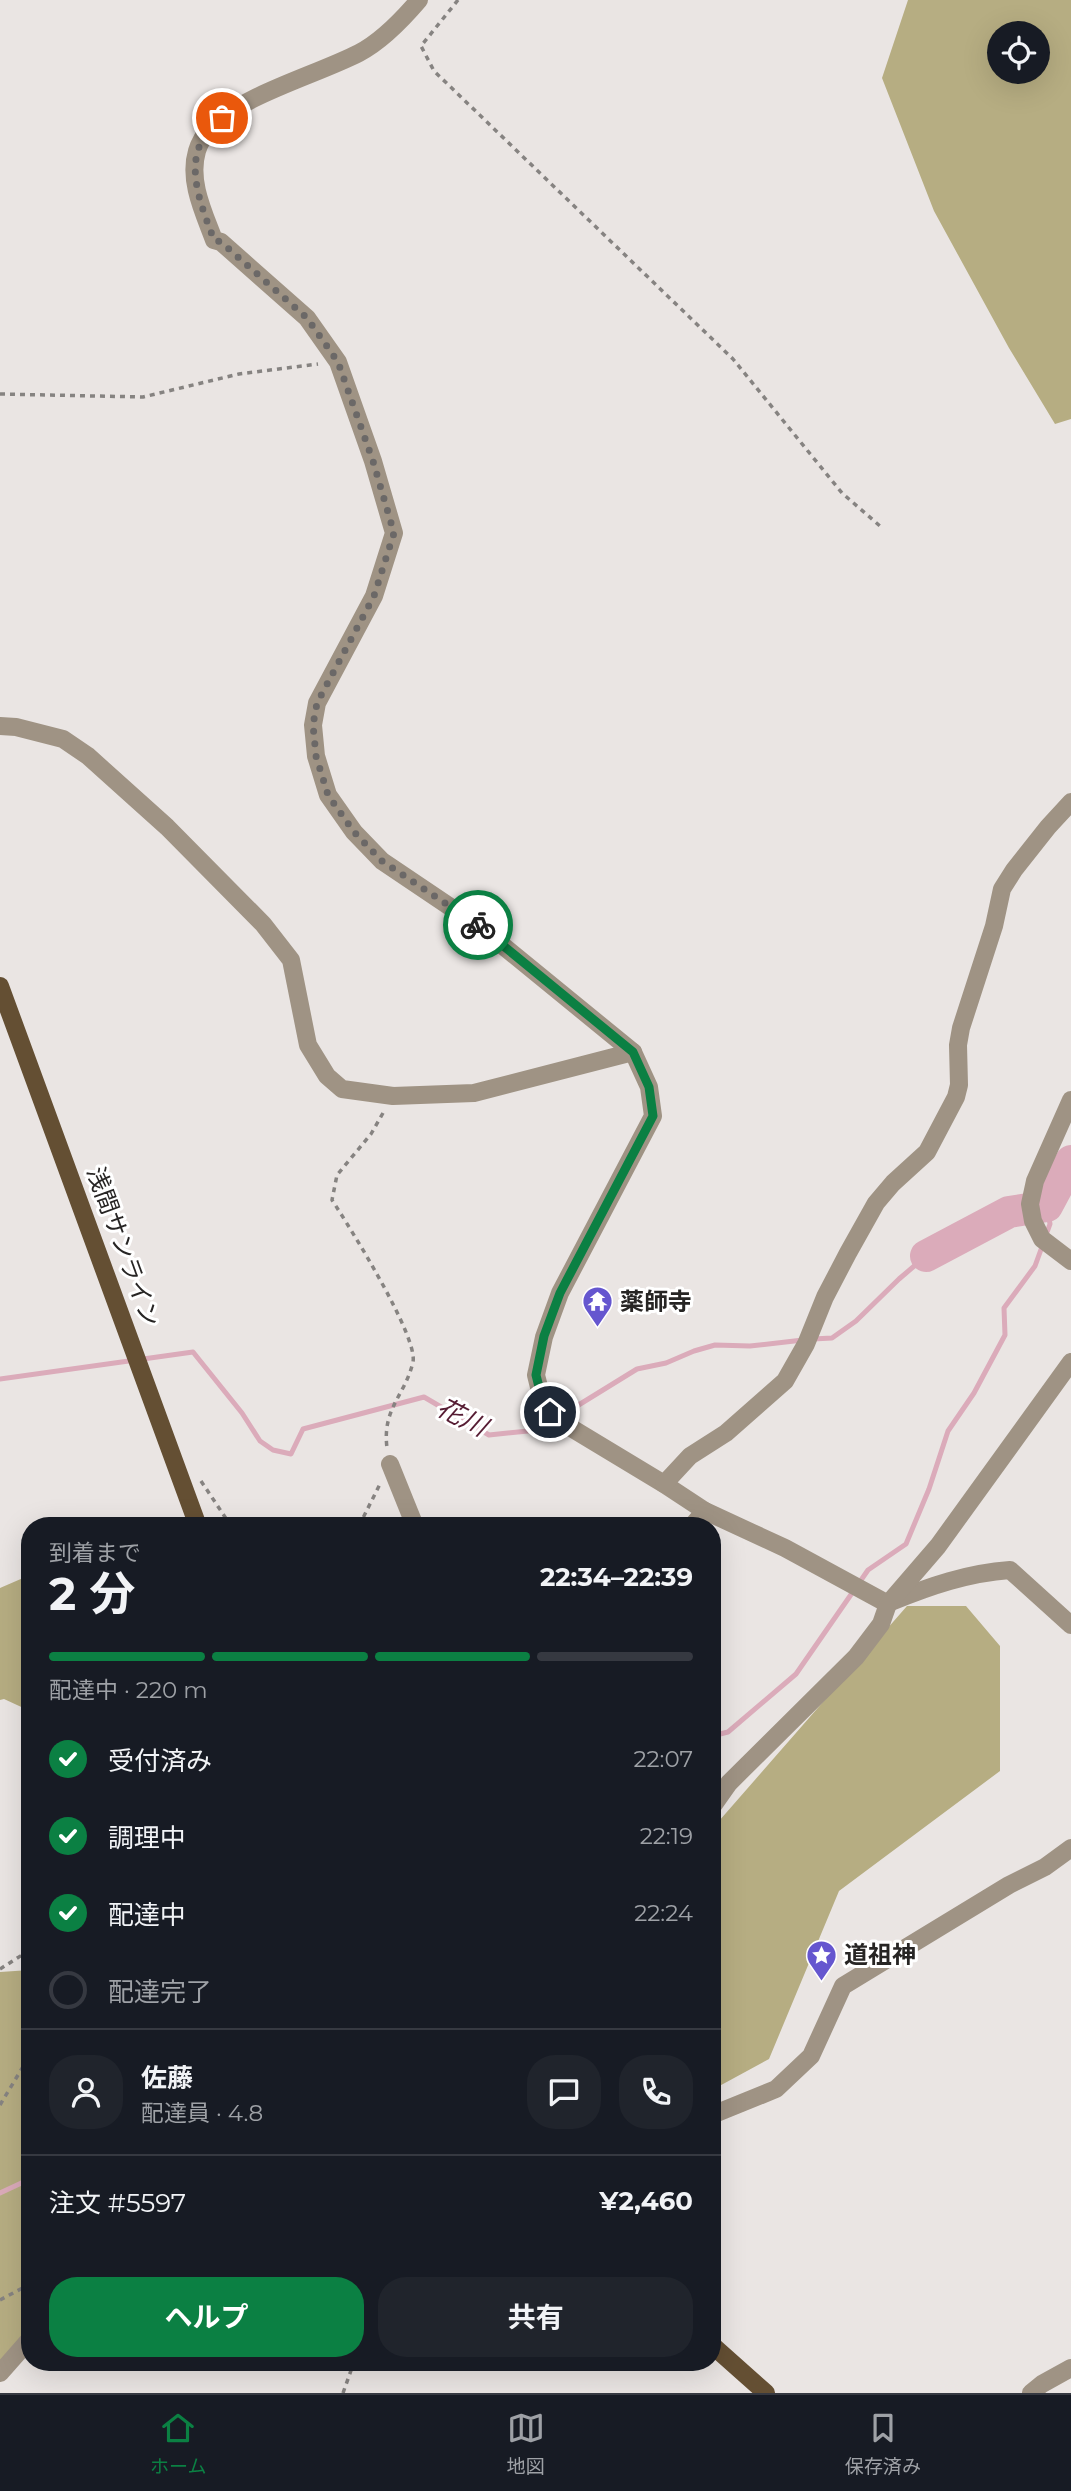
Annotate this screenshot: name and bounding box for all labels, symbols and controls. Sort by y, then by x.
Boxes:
map controls [987,21,1050,84]
button: locate [987,21,1050,84]
pin [192,88,252,148]
icon: bag [203,99,241,137]
courier [443,890,513,960]
icon: bike [459,906,497,944]
street label: 浅間サンライン [81,1163,166,1331]
temple icon: 薬師寺 [580,1285,614,1329]
place label: 薬師寺 [620,1287,692,1316]
pin [520,1382,580,1442]
water label: 花川 [432,1391,495,1444]
icon: home [531,1393,569,1431]
text: 到着まで [49,1539,141,1567]
text: 22:34–22:39 [540,1561,693,1593]
text: 2 分 [49,1565,135,1622]
text: 配達中 · 220 m [49,1676,208,1704]
icon: check [49,1740,87,1778]
text: 受付済み [108,1745,212,1777]
text: 22:07 [633,1745,693,1773]
icon: check [49,1817,87,1855]
text: 調理中 [108,1822,186,1854]
text: 22:19 [640,1822,693,1850]
icon: check [49,1894,87,1932]
text: 配達中 [108,1899,186,1931]
text: 22:24 [634,1899,693,1927]
place icon: 道祖神 [804,1938,838,1982]
place label: 道祖神 [844,1940,916,1969]
text: 配達完了 [108,1976,212,2008]
button: person [49,2055,123,2129]
button: chat [527,2055,601,2129]
button: phone [619,2055,693,2129]
text: 佐藤 [141,2062,193,2094]
text: 配達員 · 4.8 [141,2099,263,2127]
text: ¥2,460 [599,2185,693,2217]
text: 注文 #5597 [49,2187,186,2219]
button: ヘルプ [49,2277,364,2357]
button: 共有 [378,2277,693,2357]
tab: ホーム [150,2409,207,2478]
tab: 地図 [507,2409,545,2478]
tab: 保存済み [845,2409,921,2478]

